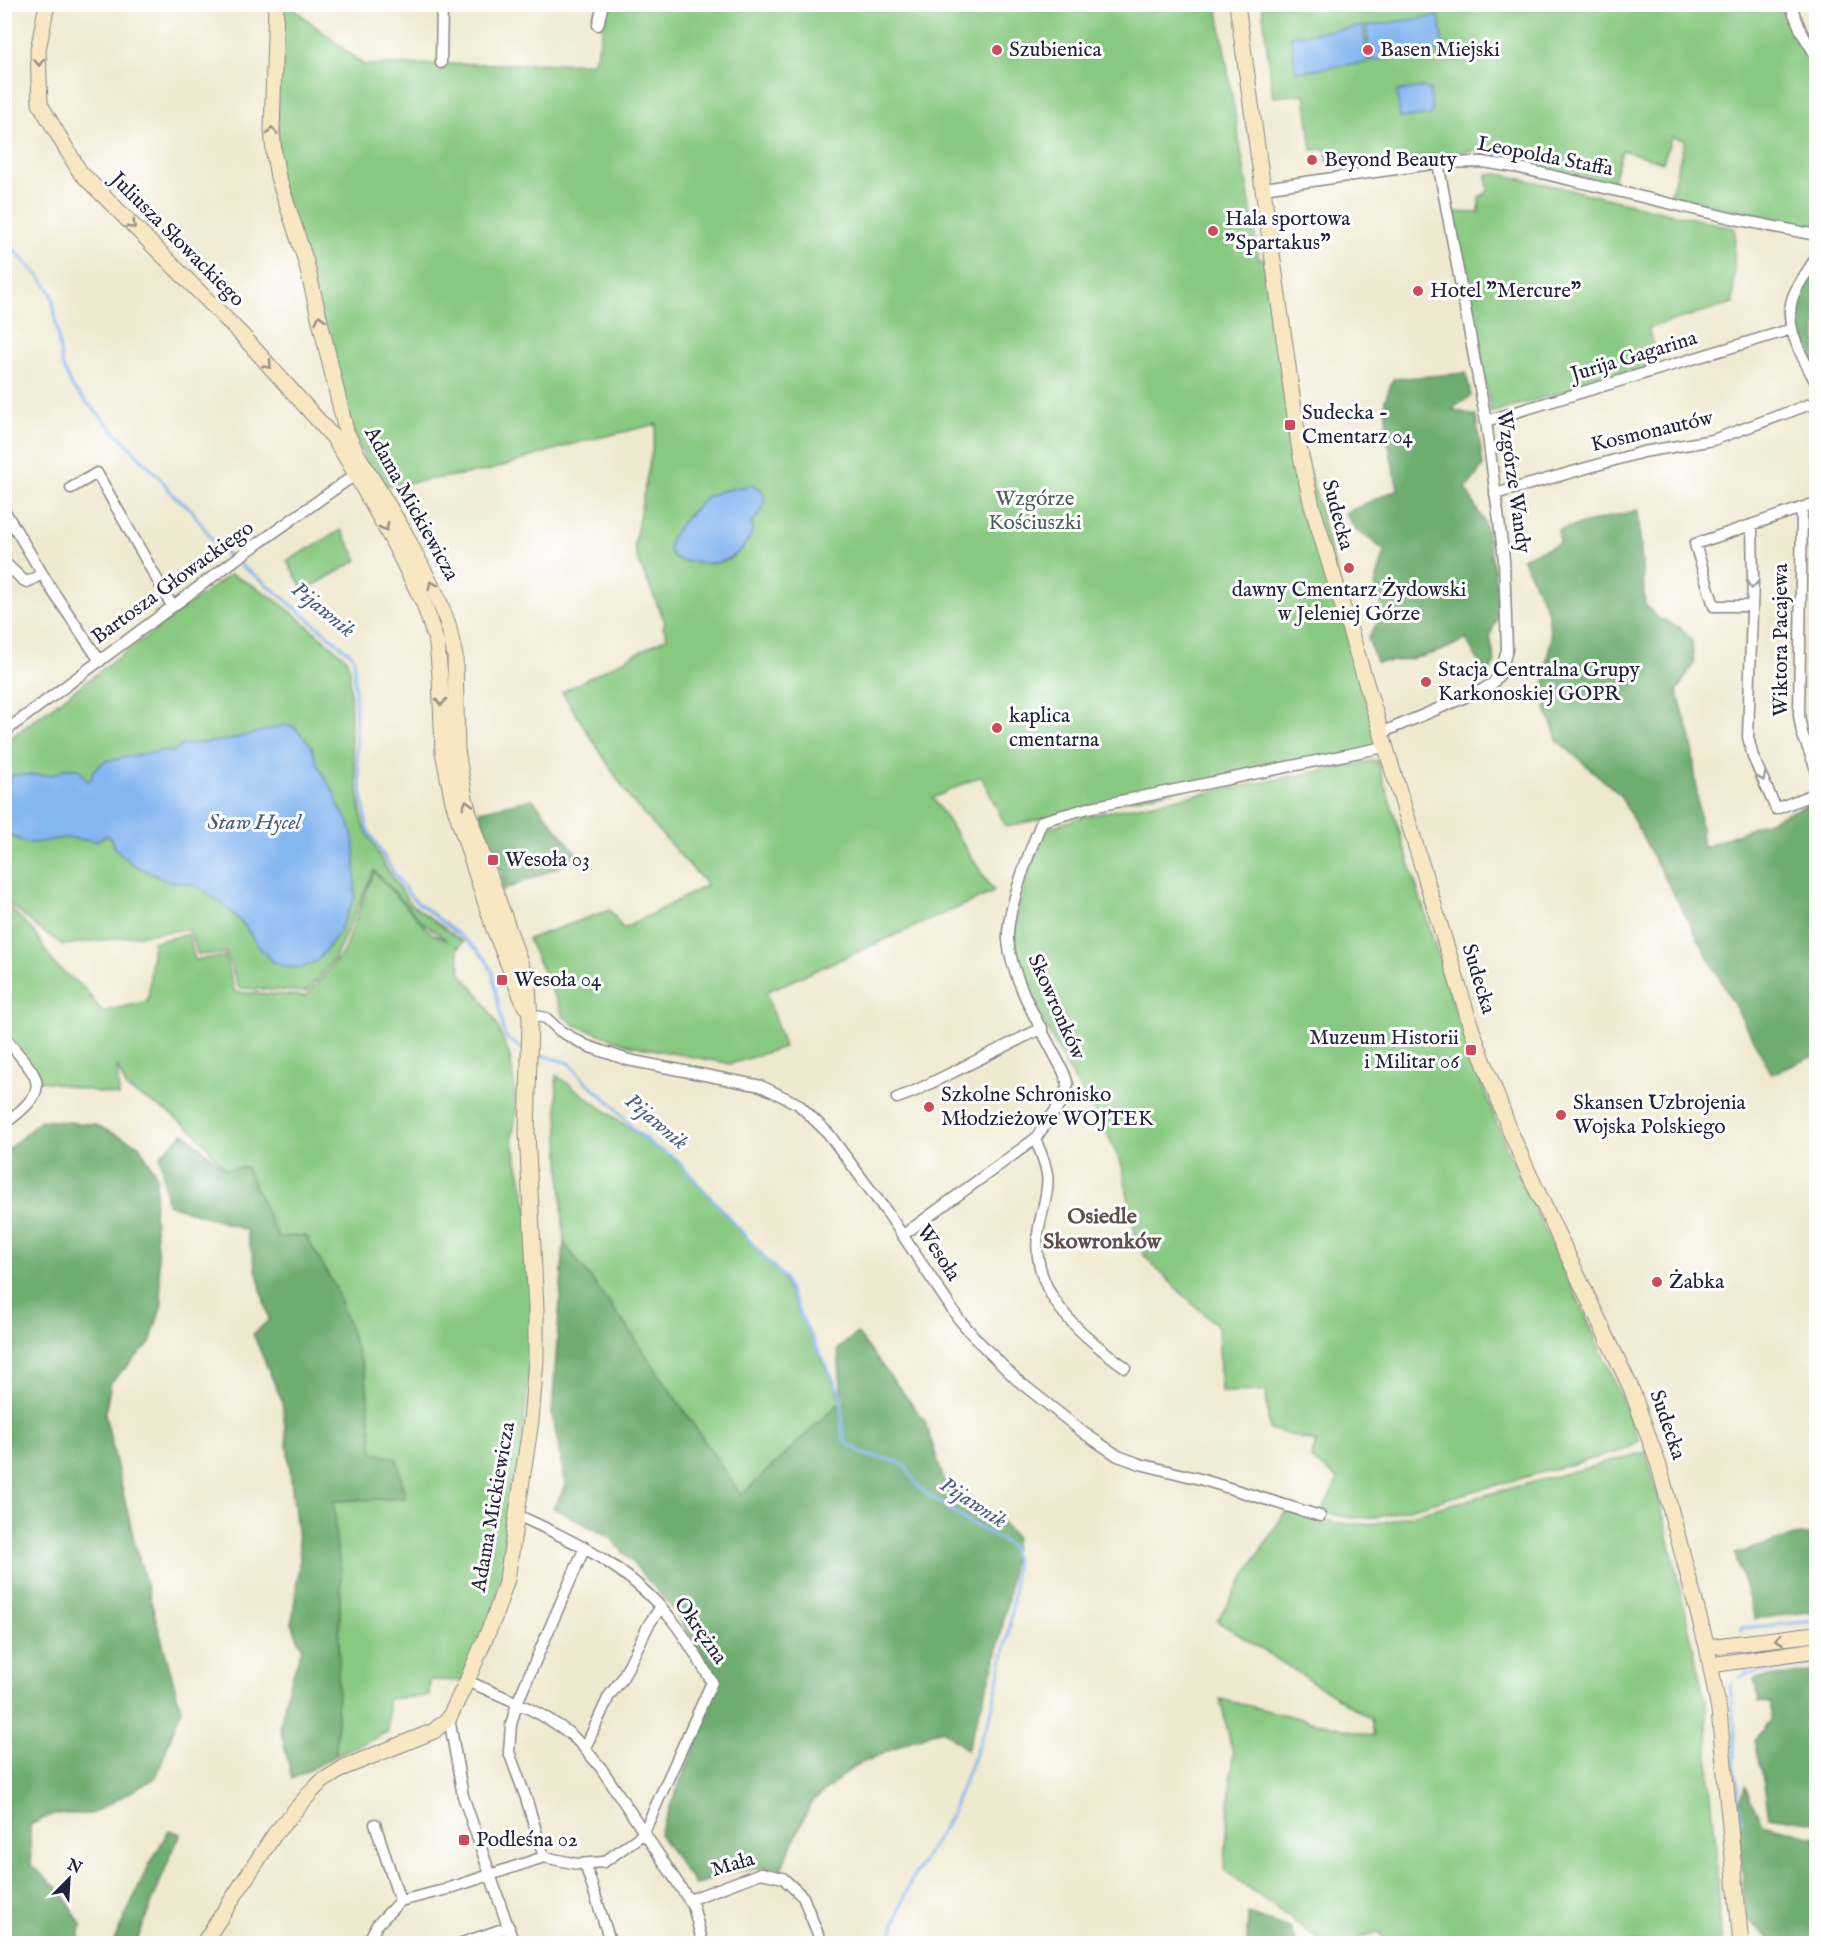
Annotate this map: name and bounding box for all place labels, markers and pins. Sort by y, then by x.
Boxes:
place label: Szubienica [1009,37,1102,64]
place label: Basen Miejski [1380,37,1500,64]
marker: Szubienica [990,43,1004,57]
marker: Basen Miejski [1361,43,1375,57]
place label: Beyond Beauty [1324,147,1457,174]
marker: Beyond Beauty [1305,153,1319,167]
place label: Hala sportowa "Spartakus" [1225,206,1351,257]
marker: Hala sportowa "Spartakus" [1206,224,1220,238]
place label: Hotel "Mercure" [1430,278,1581,305]
marker: Hotel "Mercure" [1411,284,1425,298]
place label: Sudecka - Cmentarz 04 [1302,400,1414,451]
marker: Sudecka - Cmentarz 04 [1283,418,1297,432]
marker: dawny Cmentarz Żydowski w Jeleniej Górze [1342,561,1356,575]
place label: dawny Cmentarz Żydowski w Jeleniej Górze [1232,577,1466,628]
place label: Stacja Centralna Grupy Karkonoskiej GOPR [1438,657,1641,708]
marker: Stacja Centralna Grupy Karkonoskiej GOPR [1419,675,1433,689]
place label: kaplica cmentarna [1009,703,1100,754]
marker: kaplica cmentarna [990,721,1004,735]
place label: Wesoła 03 [505,847,590,874]
marker: Wesoła 03 [486,853,500,867]
place label: Wesoła 04 [514,967,602,994]
marker: Wesoła 04 [495,973,509,987]
place label: Muzeum Historii i Militar 06 [1309,1025,1460,1076]
marker: Muzeum Historii i Militar 06 [1464,1043,1478,1057]
place label: Szkolne Schronisko Młodzieżowe WOJTEK [941,1082,1154,1133]
place label: Skansen Uzbrojenia Wojska Polskiego [1573,1090,1747,1141]
marker: Szkolne Schronisko Młodzieżowe WOJTEK [922,1100,936,1114]
marker: Skansen Uzbrojenia Wojska Polskiego [1554,1108,1568,1122]
place label: Żabka [1669,1269,1725,1296]
marker: Żabka [1650,1275,1664,1289]
place label: Podleśna 02 [476,1827,578,1854]
marker: Podleśna 02 [457,1833,471,1847]

